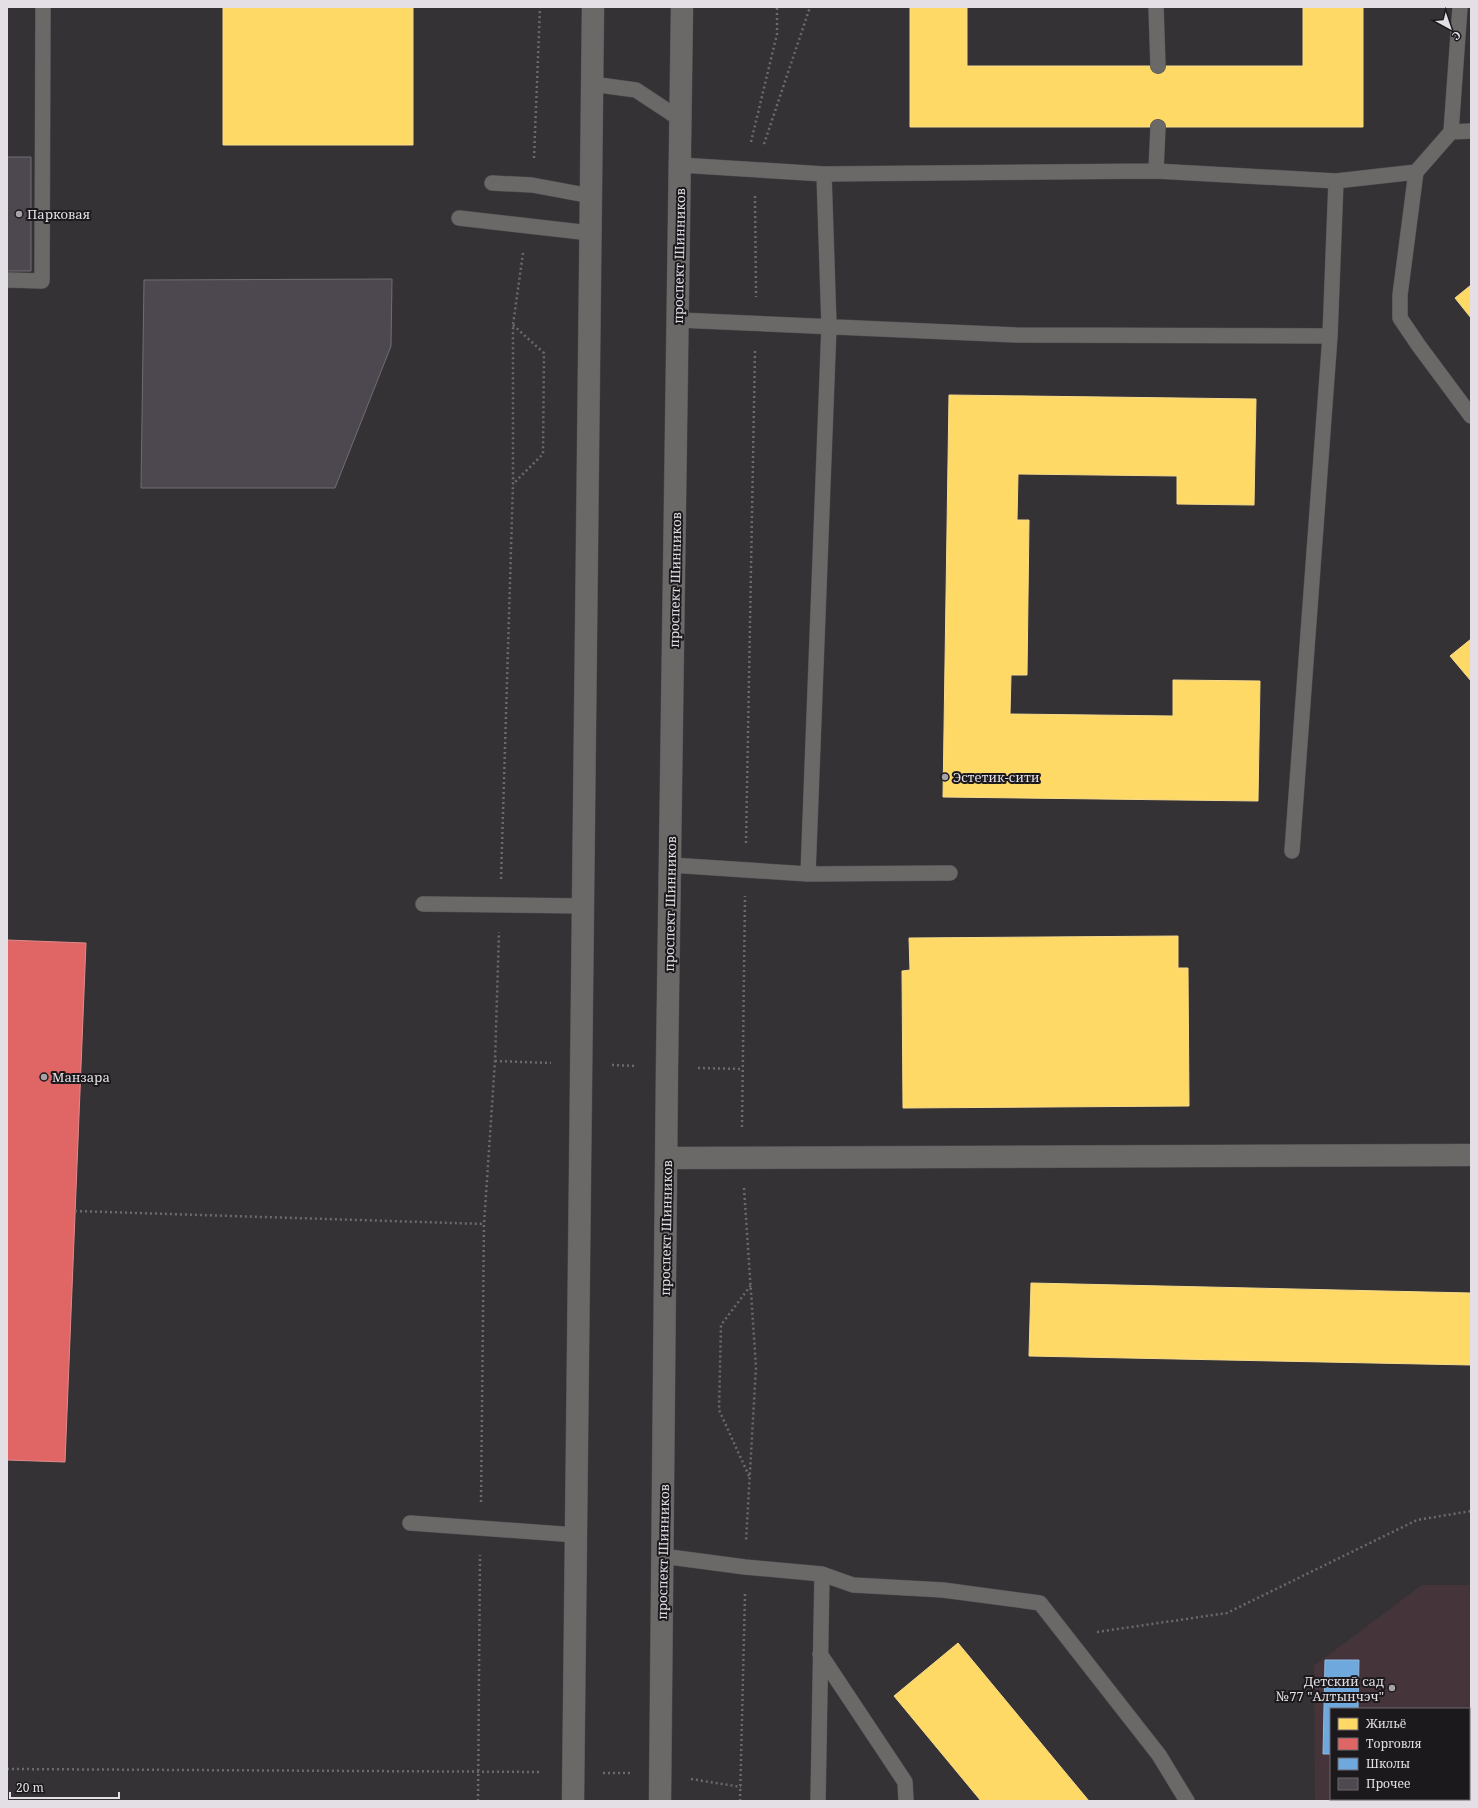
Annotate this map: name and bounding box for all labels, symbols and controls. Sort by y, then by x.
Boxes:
north arrow [1430,8,1470,48]
text: С [1449,28,1464,44]
street label: проспект Шинников [669,188,689,324]
place label: Парковая [27,205,90,223]
marker: Парковая [14,209,24,219]
street label: проспект Шинников [665,512,685,648]
place label: Эстетик-сити [953,768,1040,786]
marker: Эстетик-сити [940,772,950,782]
street label: проспект Шинников [660,836,680,972]
place label: Манзара [52,1068,110,1086]
marker: Манзара [39,1072,49,1082]
street label: проспект Шинников [656,1160,676,1296]
street label: проспект Шинников [653,1484,673,1620]
place label: Детский сад №77 "Алтынчэч" [1276,1672,1384,1705]
marker: Детский сад №77 "Алтынчэч" [1387,1683,1397,1693]
legend [1330,1708,1470,1800]
text: Жильё [1365,1715,1406,1732]
text: Торговля [1366,1735,1422,1752]
text: Школы [1366,1755,1410,1772]
scale bar [10,1774,119,1800]
text: Прочее [1366,1775,1410,1792]
text: 20 m [16,1779,44,1796]

